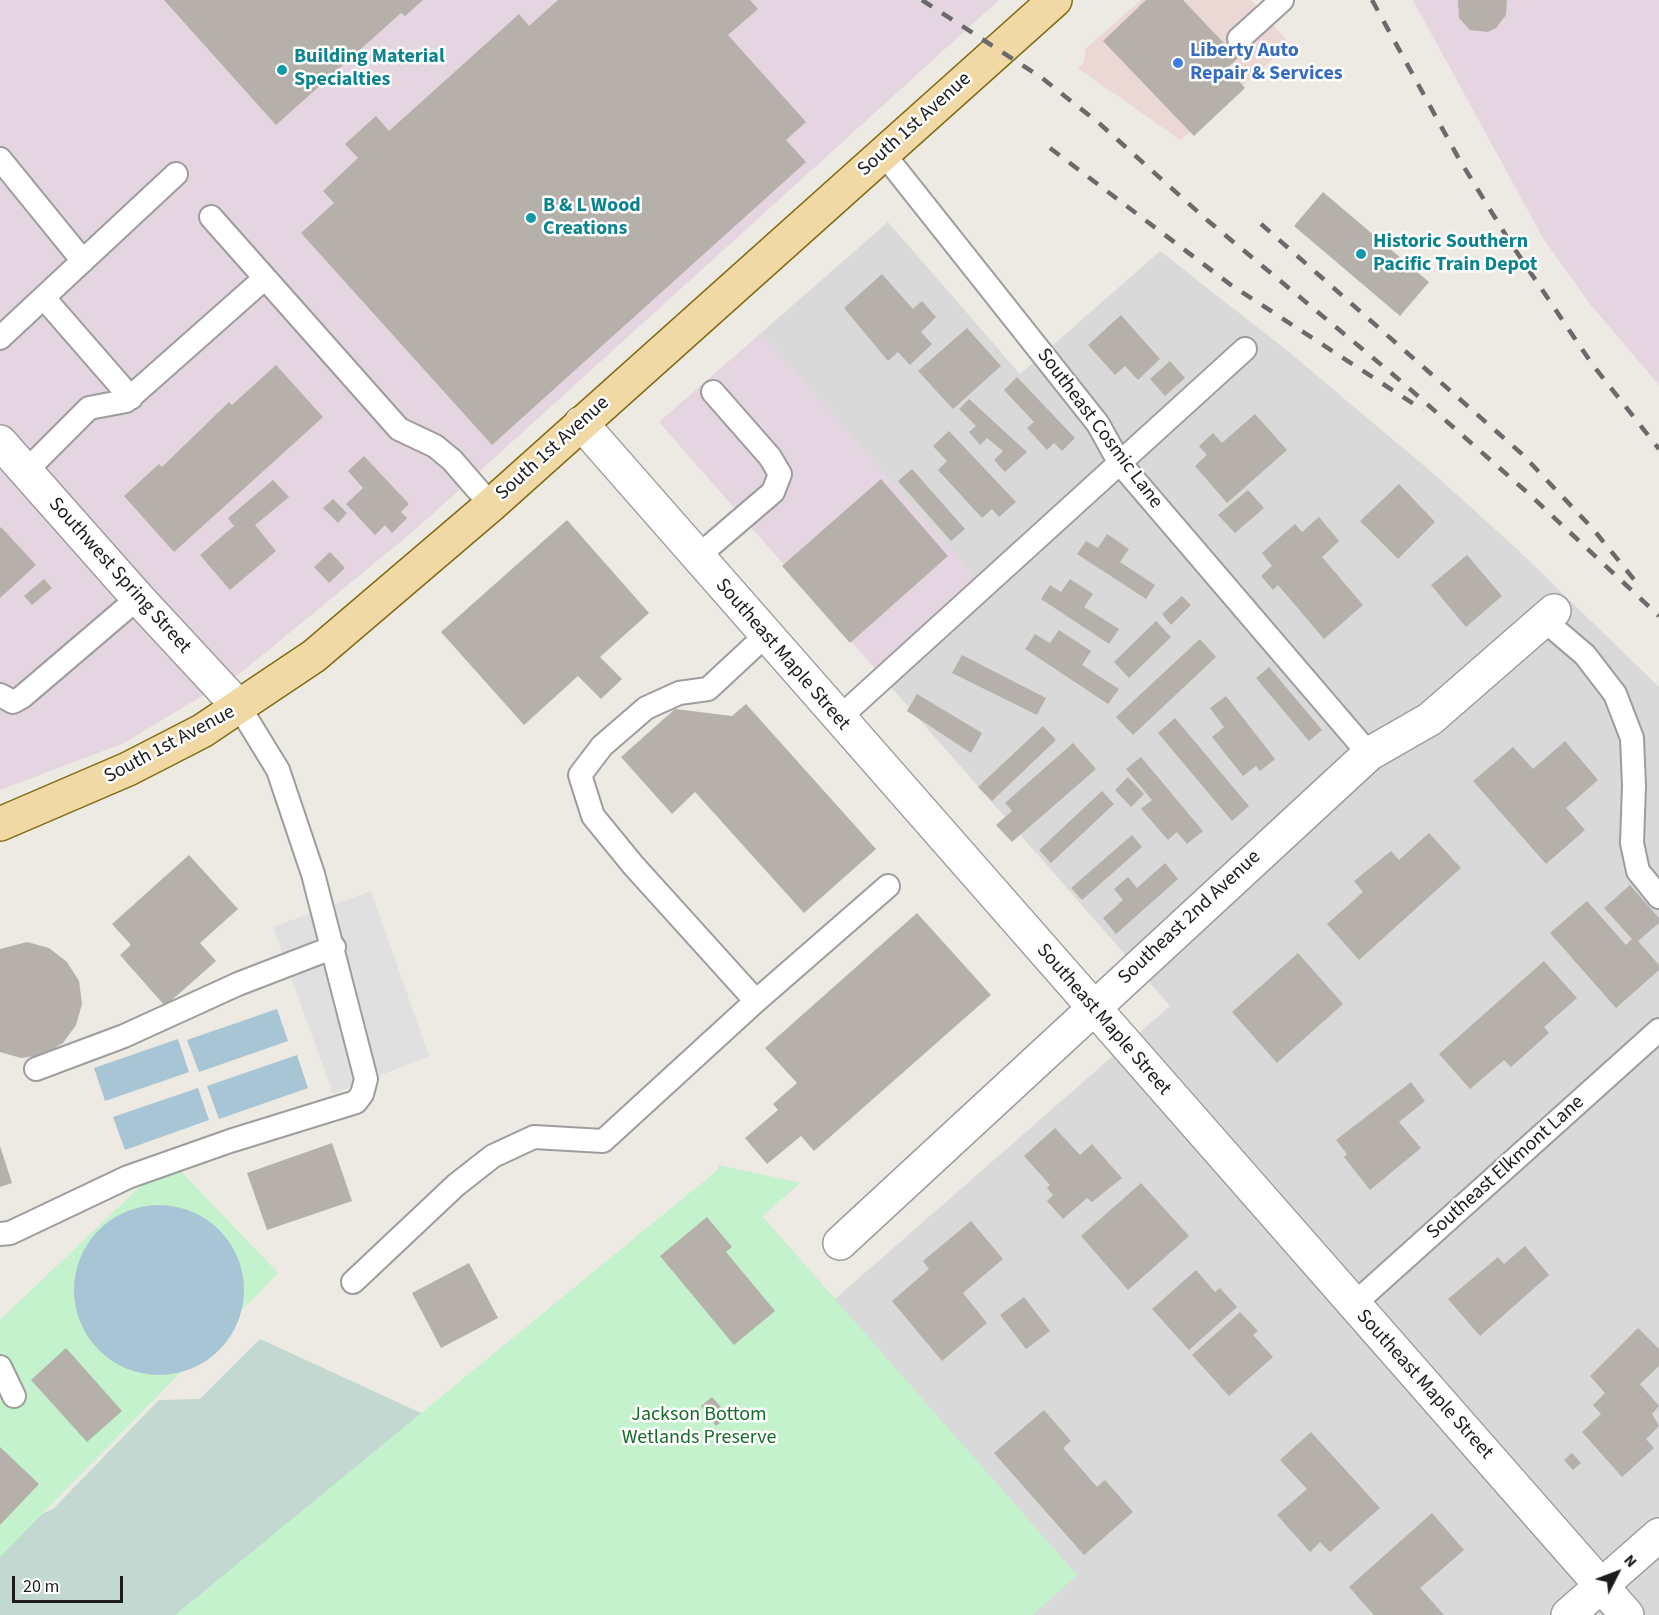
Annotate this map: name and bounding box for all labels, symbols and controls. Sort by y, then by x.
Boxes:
place label: Liberty Auto Repair & Services [1190,40,1343,87]
place label: Building Material Specialties [294,46,445,93]
marker: Liberty Auto Repair & Services [1171,56,1185,70]
marker: Building Material Specialties [275,63,289,77]
street label: South 1st Avenue [853,68,977,182]
place label: B & L Wood Creations [543,195,641,242]
marker: B & L Wood Creations [524,211,538,225]
place label: Historic Southern Pacific Train Depot [1373,231,1537,278]
marker: Historic Southern Pacific Train Depot [1354,247,1368,261]
street label: Southeast Cosmic Lane [1031,344,1167,514]
street label: South 1st Avenue [491,392,615,506]
street label: Southwest Spring Street [43,493,195,659]
street label: Southeast Maple Street [710,574,854,736]
street label: South 1st Avenue [101,701,239,789]
street label: Southeast 2nd Avenue [1114,846,1266,990]
street label: Southeast Maple Street [1031,939,1175,1101]
street label: Southeast Elkmont Lane [1422,1091,1590,1245]
street label: Southeast Maple Street [1350,1305,1498,1465]
park label: Jackson Bottom Wetlands Preserve [622,1404,776,1451]
north arrow [1587,1543,1647,1603]
text: N [1619,1550,1642,1572]
scale bar [15,1564,126,1602]
text: 20 m [23,1574,59,1599]

